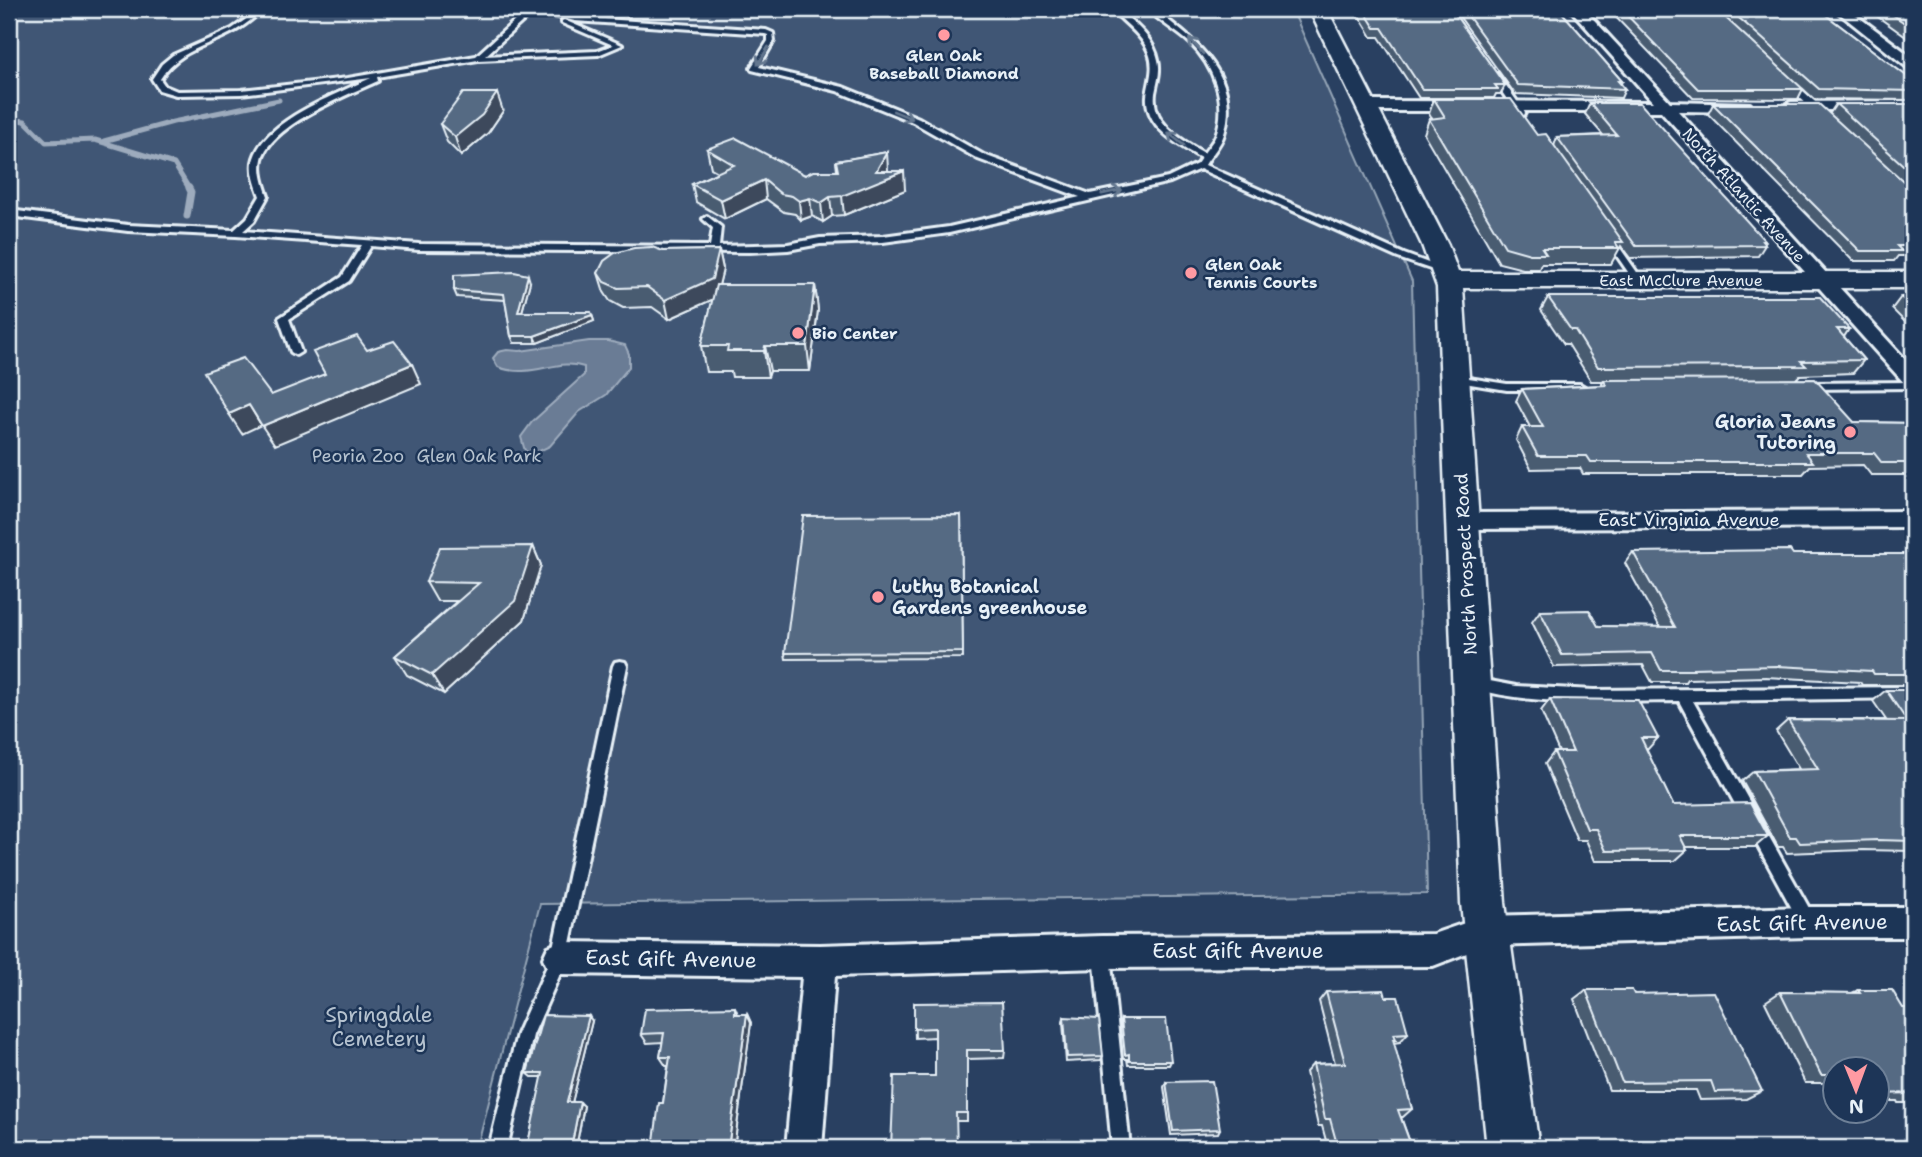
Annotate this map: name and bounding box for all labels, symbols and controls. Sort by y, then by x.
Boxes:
marker: Glen Oak Baseball Diamond [936,27,952,43]
one-way arrow [1187,38,1204,55]
one-way arrow [756,45,770,65]
place label: Glen Oak Baseball Diamond [869,45,1019,84]
one-way arrow [892,109,913,122]
street label: North Atlantic Avenue [1678,123,1810,267]
one-way arrow [1167,131,1186,146]
one-way arrow [1100,185,1123,199]
place label: Glen Oak Tennis Courts [1205,254,1317,293]
marker: Glen Oak Tennis Courts [1183,265,1199,281]
street label: East McClure Avenue [1599,270,1763,291]
place label: Bio Center [812,323,898,344]
marker: Bio Center [790,325,806,341]
place label: Gloria Jeans Tutoring [1715,410,1836,455]
marker: Gloria Jeans Tutoring [1842,424,1858,440]
park label: Peoria Zoo [312,444,404,468]
park label: Glen Oak Park [416,444,542,468]
street label: North Prospect Road [1449,472,1483,656]
street label: East Virginia Avenue [1598,508,1780,532]
place label: Luthy Botanical Gardens greenhouse [892,575,1088,620]
marker: Luthy Botanical Gardens greenhouse [870,589,886,605]
street label: East Gift Avenue [1716,908,1888,938]
street label: East Gift Avenue [1152,937,1324,965]
street label: East Gift Avenue [585,944,757,974]
park label: Springdale Cemetery [325,1001,433,1053]
north arrow [1820,1056,1890,1126]
text: N [1849,1094,1864,1119]

